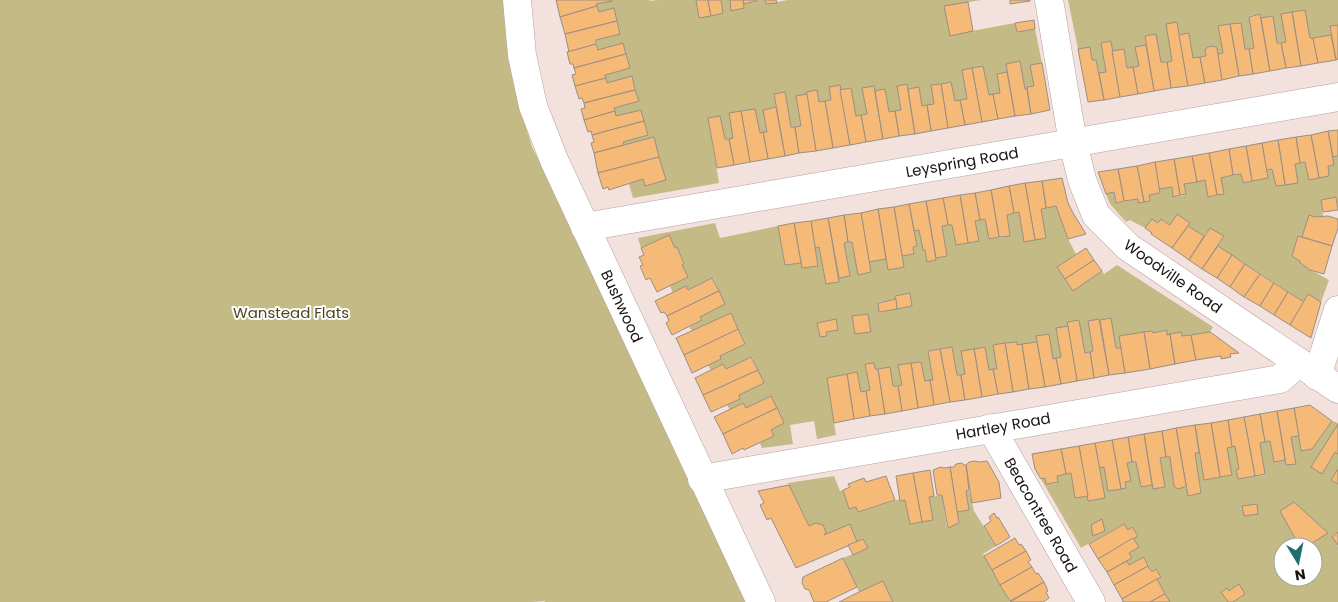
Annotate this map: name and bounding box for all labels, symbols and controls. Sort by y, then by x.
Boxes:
street label: Leyspring Road [904,142,1020,182]
street label: Woodville Road [1120,234,1226,318]
street label: Bushwood [596,266,648,346]
park label: Wanstead Flats [233,302,349,323]
street label: Hartley Road [954,407,1052,445]
street label: Beacontree Road [1000,454,1082,576]
north arrow [1273,537,1323,587]
text: N [1293,564,1307,586]

